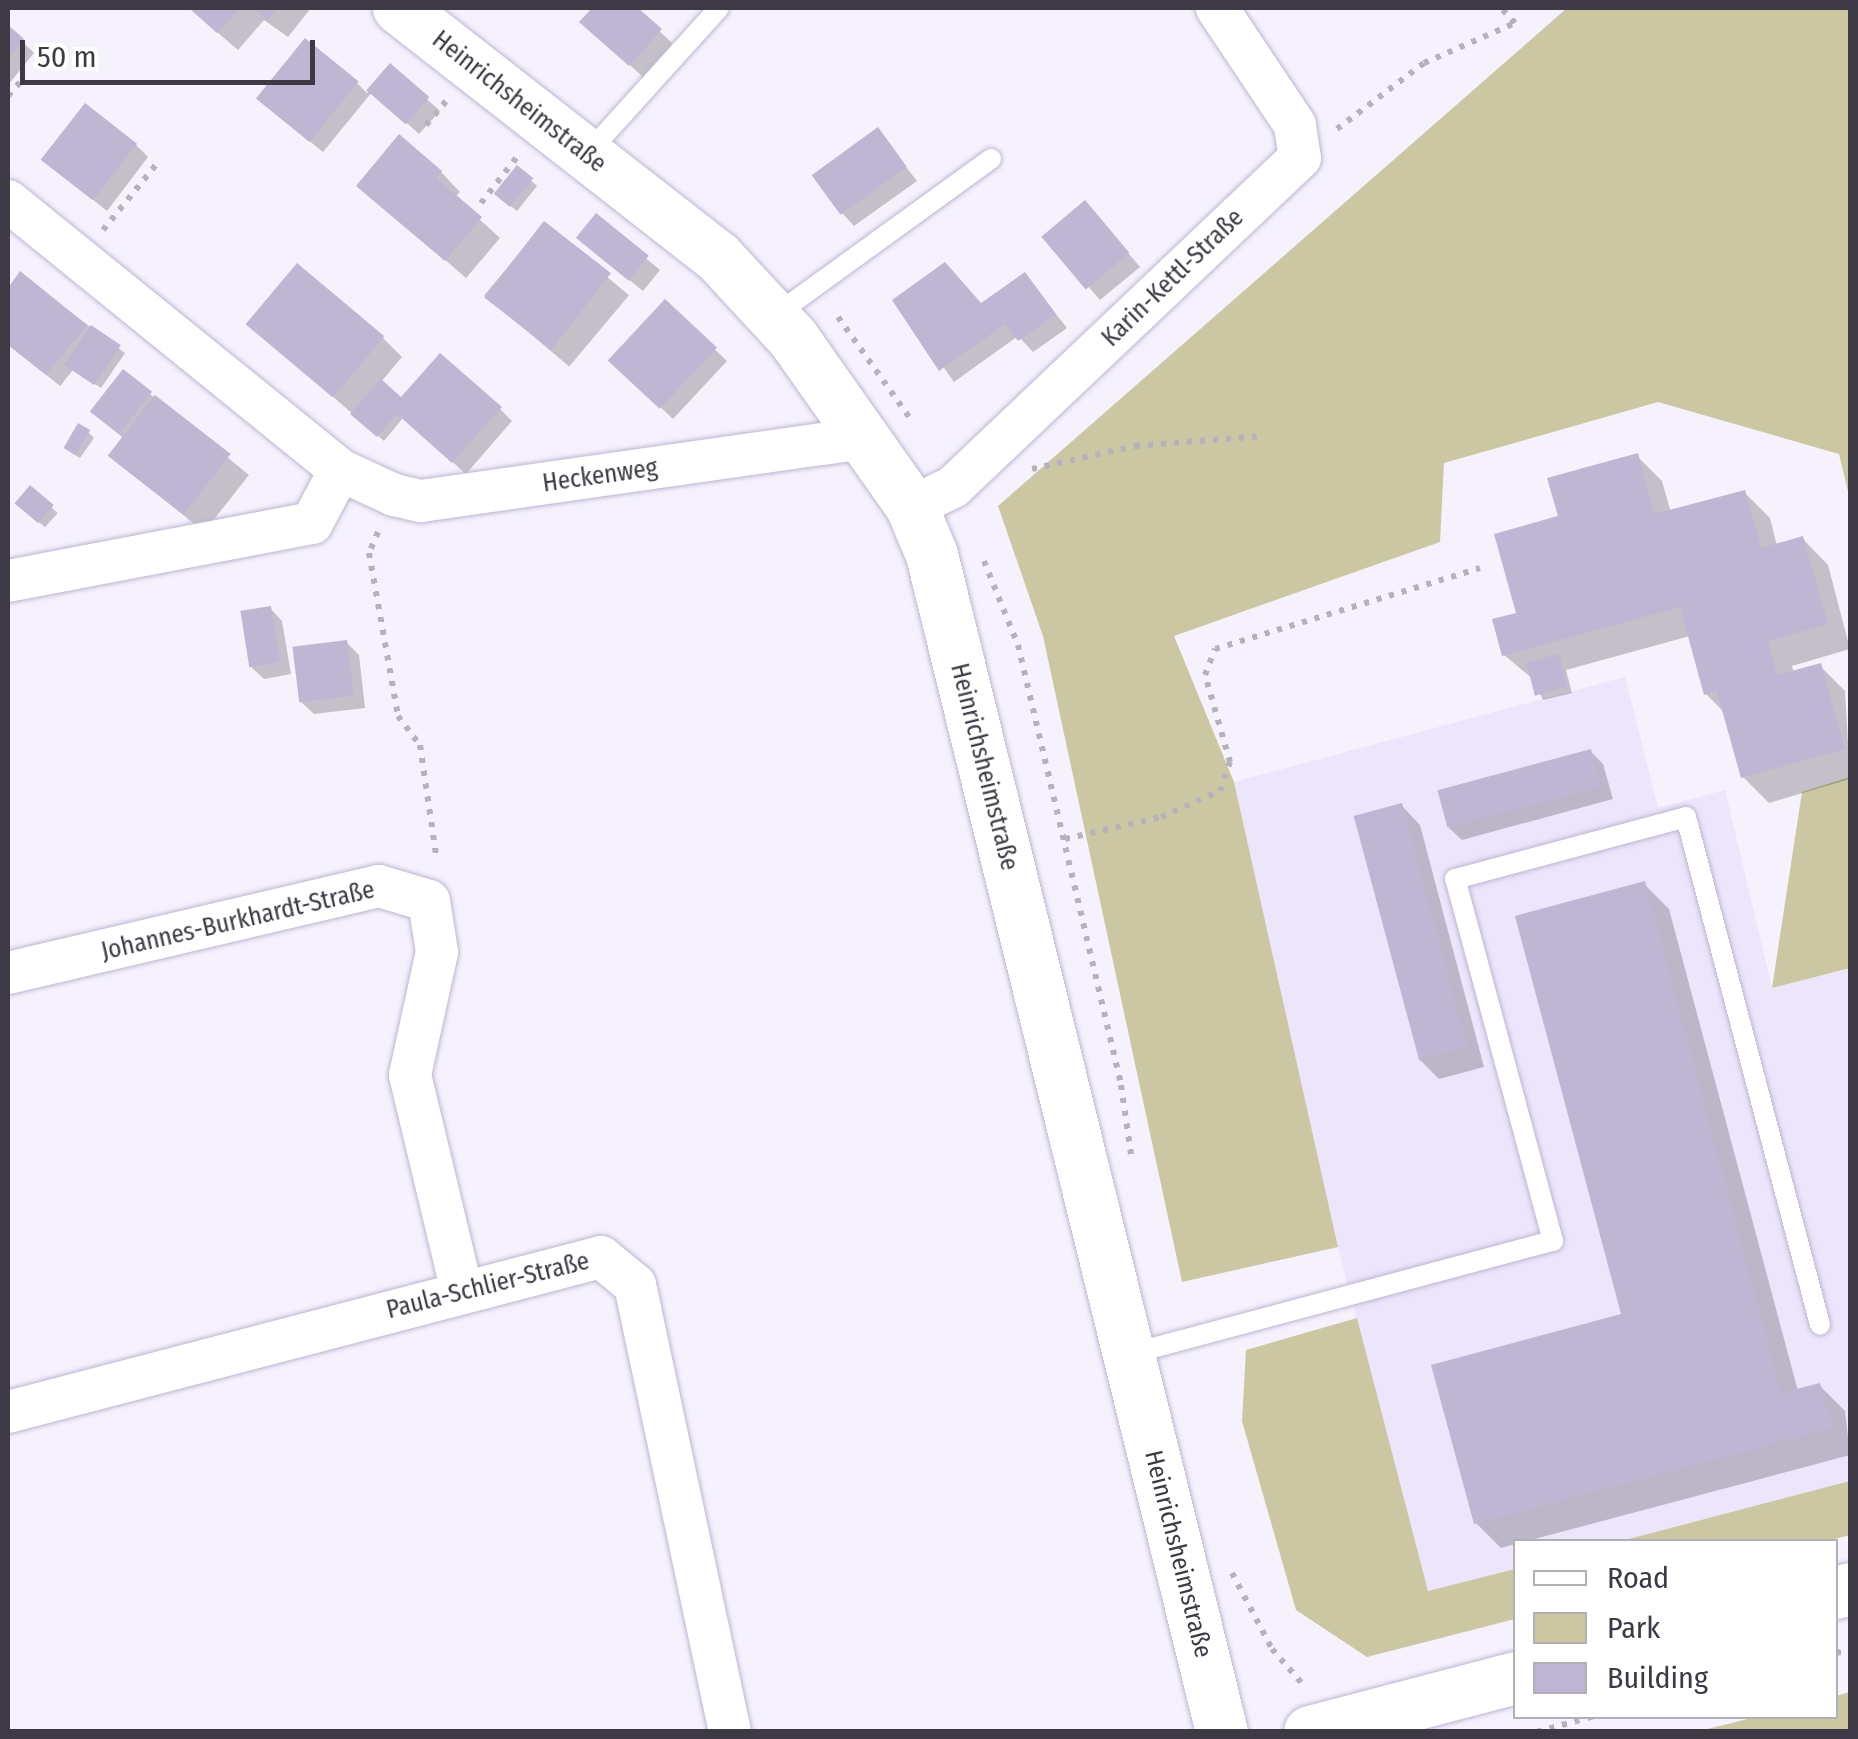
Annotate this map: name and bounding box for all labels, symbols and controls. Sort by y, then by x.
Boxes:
scale bar [25,20,320,82]
street label: Heinrichsheimstraße [426,25,612,179]
text: 50 m [37,39,97,75]
street label: Karin-Kettl-Straße [1096,203,1250,353]
street label: Heckenweg [541,453,659,499]
street label: Heinrichsheimstraße [944,660,1024,874]
street label: Johannes-Burkhardt-Straße [98,875,378,967]
street label: Paula-Schlier-Straße [383,1246,593,1326]
street label: Heinrichsheimstraße [1138,1447,1218,1661]
legend [1513,1539,1838,1719]
text: Road [1607,1560,1669,1596]
text: Park [1607,1610,1660,1646]
text: Building [1607,1660,1708,1696]

